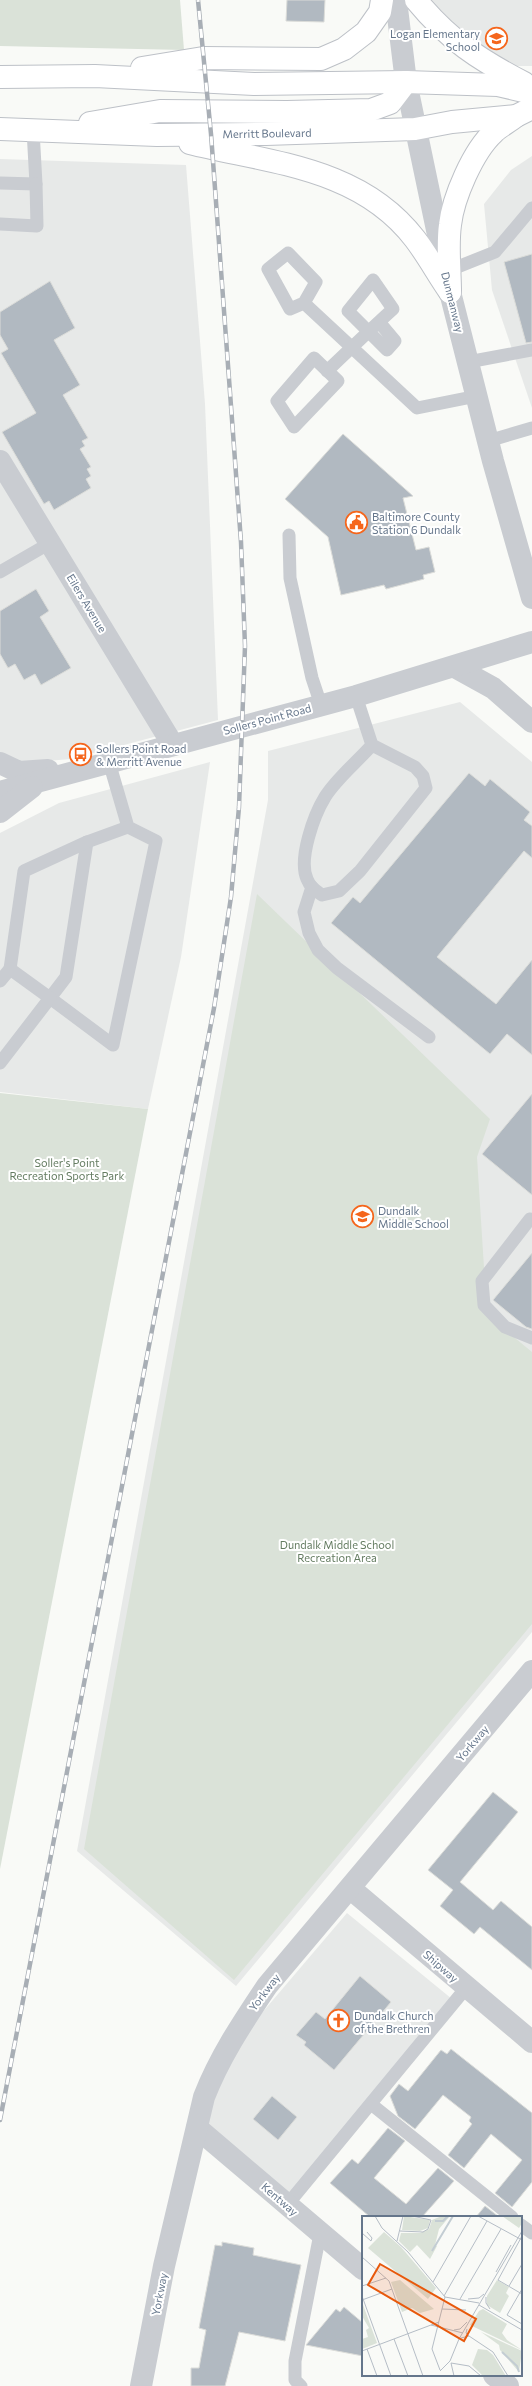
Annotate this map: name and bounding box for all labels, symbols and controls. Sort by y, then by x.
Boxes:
school or university icon: Logan Elementary School [483,26,509,52]
place label: Logan Elementary School [390,27,480,53]
street label: Merritt Boulevard [222,126,312,140]
street label: Dunmanway [439,270,467,334]
public building icon: Baltimore County Station 6 Dundalk [343,509,369,535]
place label: Baltimore County Station 6 Dundalk [372,510,461,536]
street label: Eilers Avenue [64,571,110,635]
street label: Sollers Point Road [222,701,312,737]
bus stop icon: Sollers Point Road & Merritt Avenue [67,741,93,767]
place label: Sollers Point Road & Merritt Avenue [96,742,186,768]
park label: Soller's Point Recreation Sports Park [10,1156,124,1182]
school or university icon: Dundalk Middle School [349,1203,375,1229]
place label: Dundalk Middle School [378,1204,449,1230]
park label: Dundalk Middle School Recreation Area [280,1538,394,1564]
street label: Yorkway [453,1722,491,1764]
street label: Shipway [421,1947,461,1985]
street label: Yorkway [246,1971,282,2013]
church icon: Dundalk Church of the Brethren [326,2008,352,2034]
place label: Dundalk Church of the Brethren [354,2009,433,2035]
street label: Kentway [259,2180,301,2218]
inset map [362,2216,522,2376]
street label: Yorkway [149,2271,170,2316]

